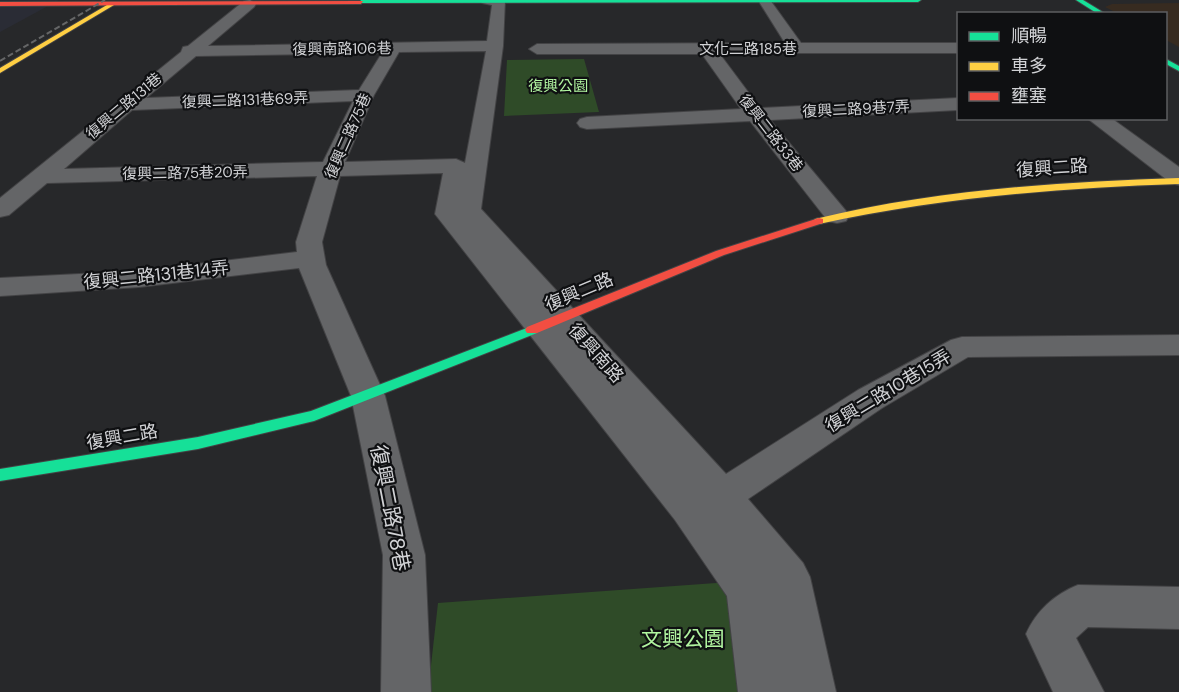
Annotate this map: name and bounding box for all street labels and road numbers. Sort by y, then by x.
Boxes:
street label: 復興南路106巷 [292,38,392,60]
street label: 文化二路185巷 [699,39,797,59]
street label: 復興二路131巷 [82,68,166,144]
street label: 復興二路131巷69弄 [181,88,309,112]
street label: 復興二路75巷 [320,90,376,182]
street label: 復興二路33巷 [735,90,807,176]
street label: 復興二路9巷7弄 [802,96,910,122]
street label: 復興二路 [1015,154,1089,182]
street label: 復興二路75巷20弄 [122,162,248,184]
street label: 復興二路131巷14弄 [82,255,230,295]
street label: 復興二路 [541,267,617,317]
street label: 復興南路 [563,318,629,388]
street label: 復興二路10巷15弄 [821,344,955,438]
street label: 復興二路 [84,419,160,455]
street label: 復興二路78巷 [364,442,416,574]

